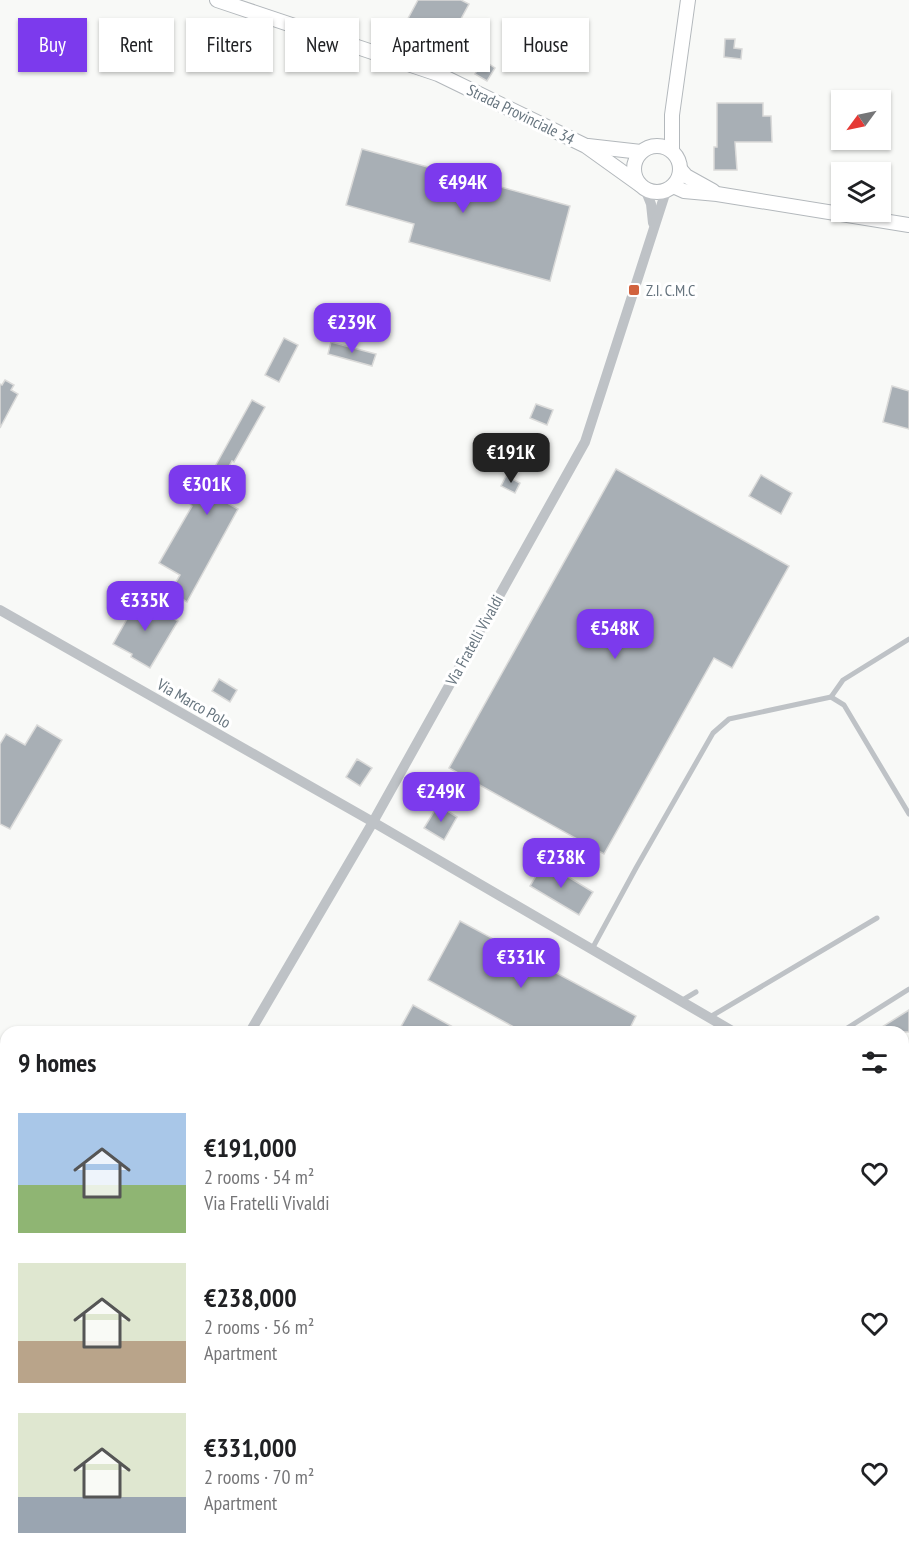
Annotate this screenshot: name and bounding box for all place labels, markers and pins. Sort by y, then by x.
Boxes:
pin: €494K [421,163,505,214]
place label: Z.I. C.M.C [646,280,695,300]
marker: Z.I. C.M.C [627,283,641,297]
pin: €239K [310,303,394,354]
pin: €191K [469,433,553,484]
pin: €301K [165,465,249,516]
pin: €335K [103,581,187,632]
pin: €548K [573,609,657,660]
pin: €249K [399,772,483,823]
pin: €238K [519,838,603,889]
pin: €331K [479,938,563,989]

